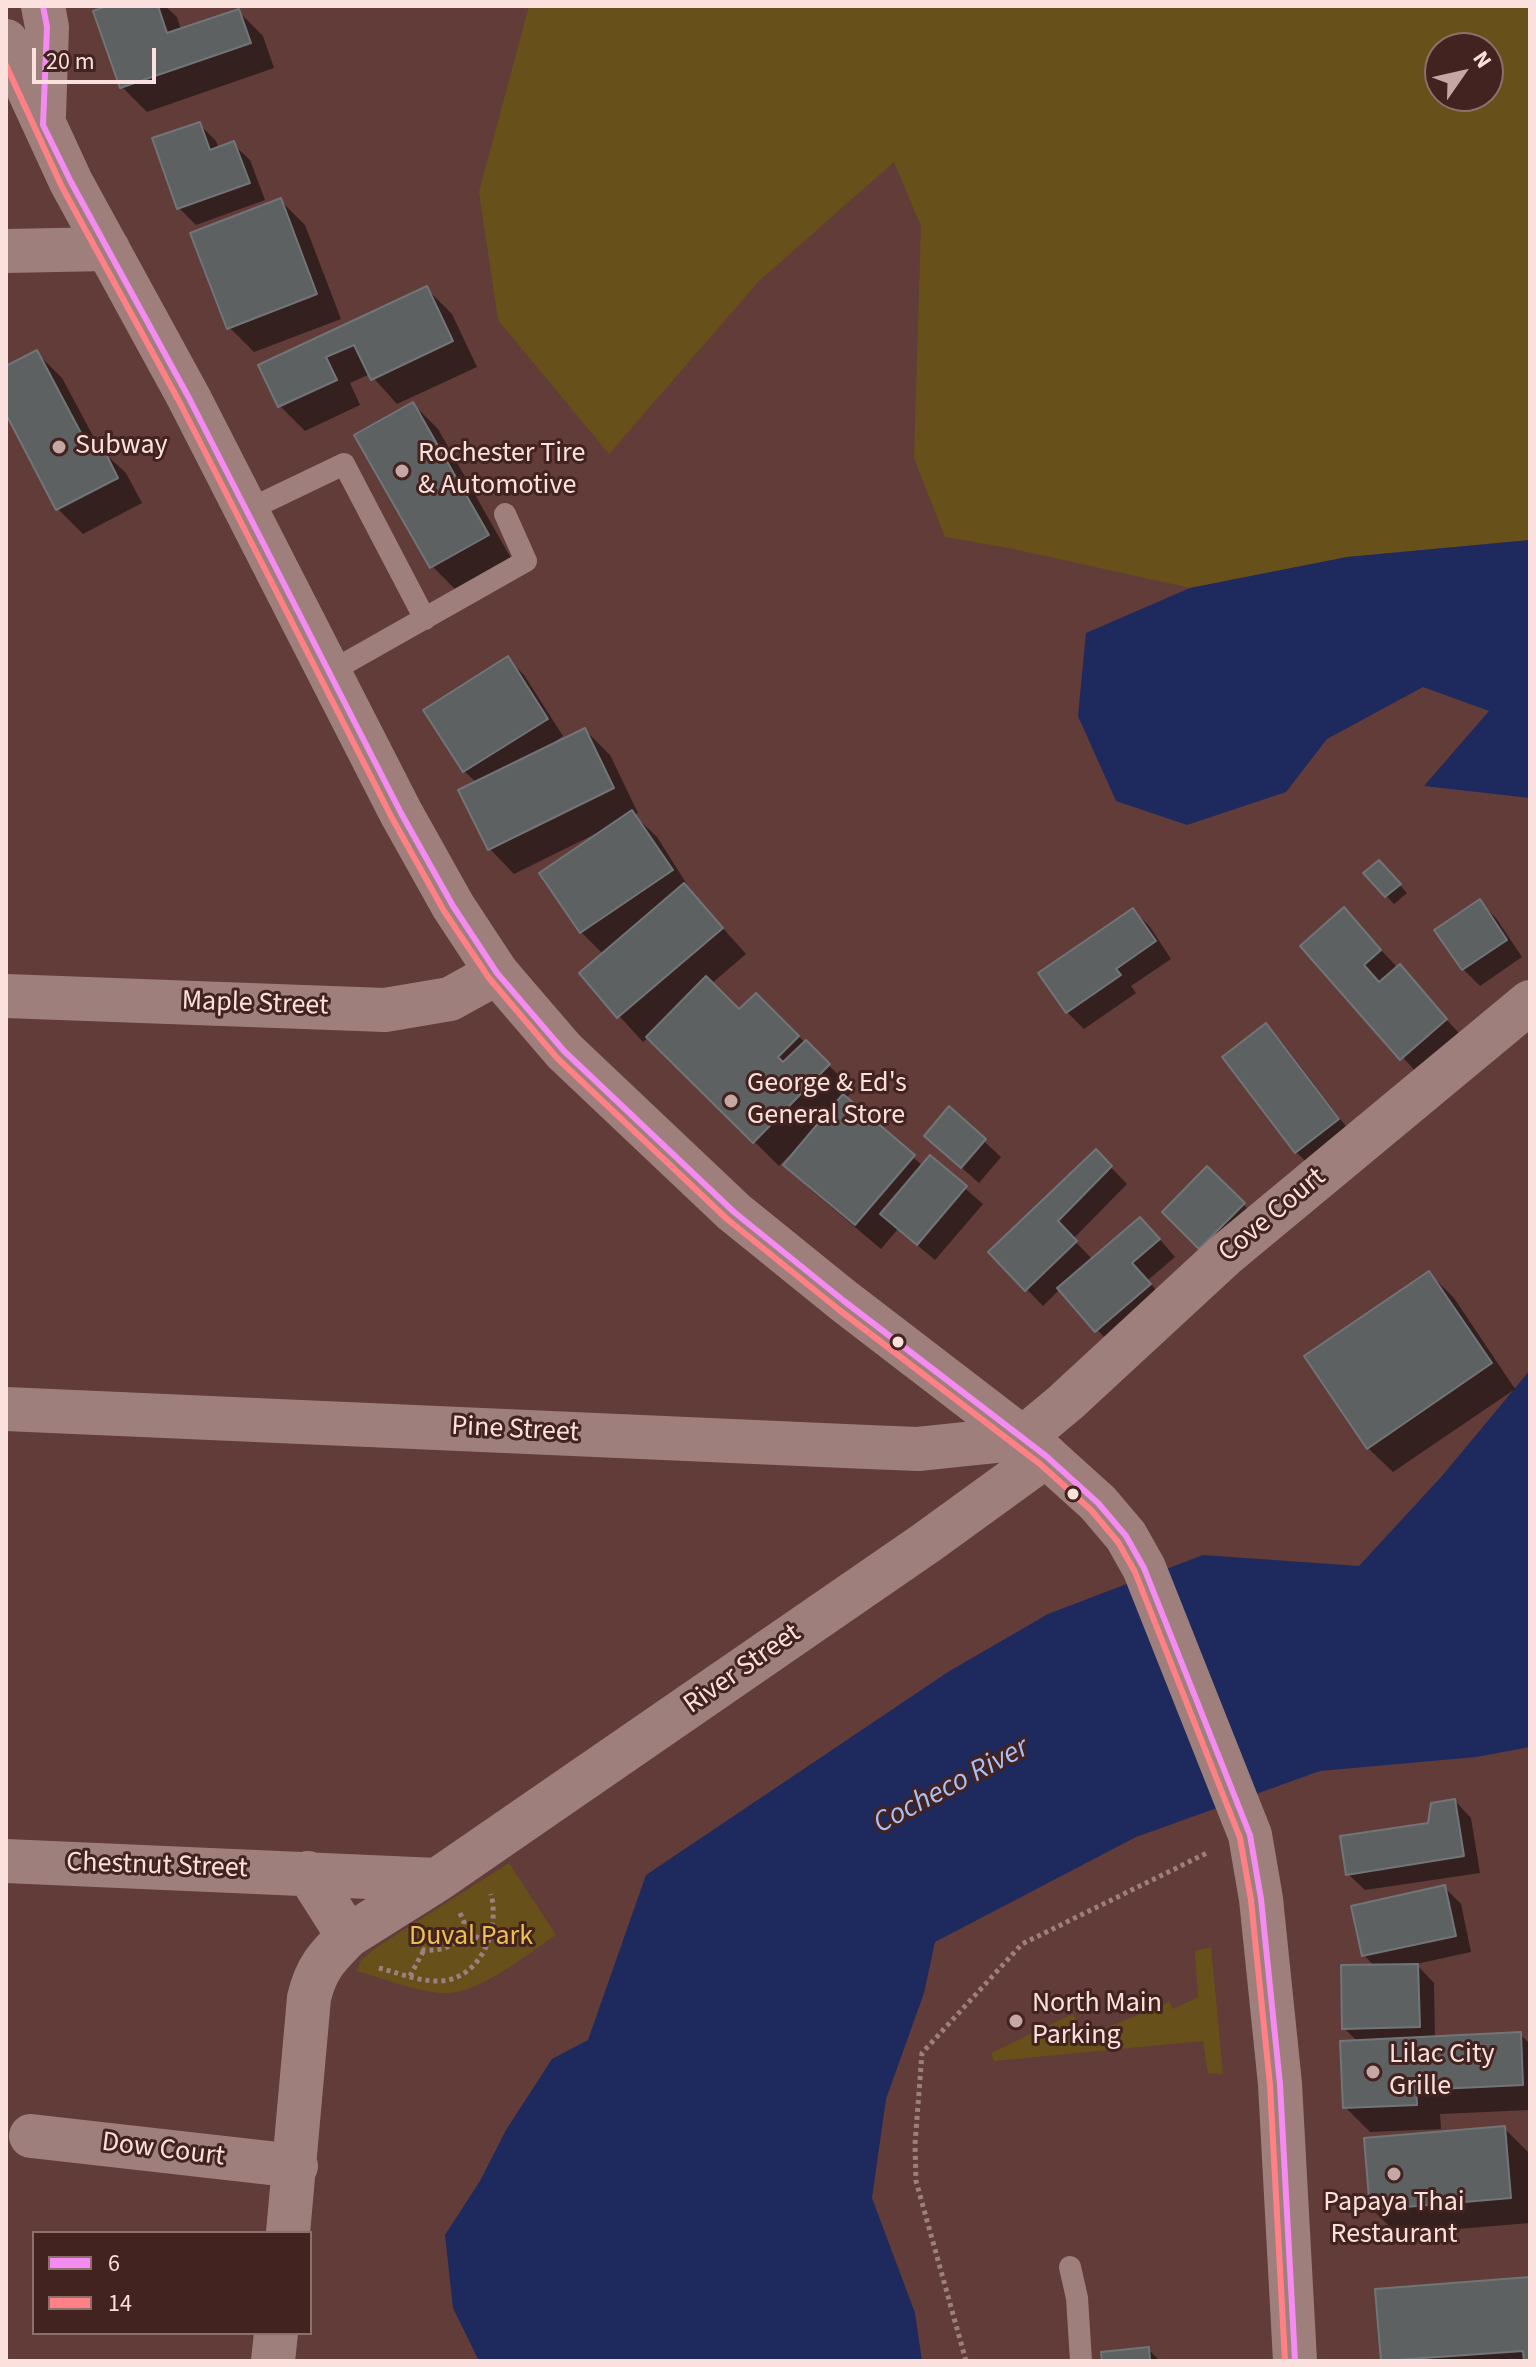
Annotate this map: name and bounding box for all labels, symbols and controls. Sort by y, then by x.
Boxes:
scale bar [36,32,160,82]
north arrow [1424,32,1504,112]
text: 20 m [46,44,95,79]
text: N [1465,45,1500,75]
place label: Subway [75,430,168,464]
marker: Subway [50,438,68,456]
place label: Rochester Tire & Automotive [418,438,585,504]
marker: Rochester Tire & Automotive [393,462,411,480]
street label: Maple Street [181,986,329,1024]
place label: George & Ed's General Store [747,1068,907,1134]
marker: George & Ed's General Store [722,1092,740,1110]
street label: Cove Court [1213,1162,1333,1270]
unlabelled marker [890,1334,906,1350]
street label: Pine Street [450,1411,580,1451]
unlabelled marker [1065,1486,1081,1502]
street label: River Street [678,1617,808,1723]
water label: Cocheco River [868,1731,1036,1843]
street label: Chestnut Street [66,1847,248,1887]
park label: Duval Park [409,1921,533,1955]
place label: North Main Parking [1032,1988,1162,2054]
marker: North Main Parking [1007,2012,1025,2030]
place label: Lilac City Grille [1389,2039,1495,2105]
marker: Lilac City Grille [1364,2063,1382,2081]
street label: Dow Court [100,2127,226,2175]
marker: Papaya Thai Restaurant [1385,2165,1403,2183]
place label: Papaya Thai Restaurant [1323,2187,1465,2253]
legend [32,2231,312,2335]
text: 6 [108,2246,120,2281]
text: 14 [108,2286,132,2321]

